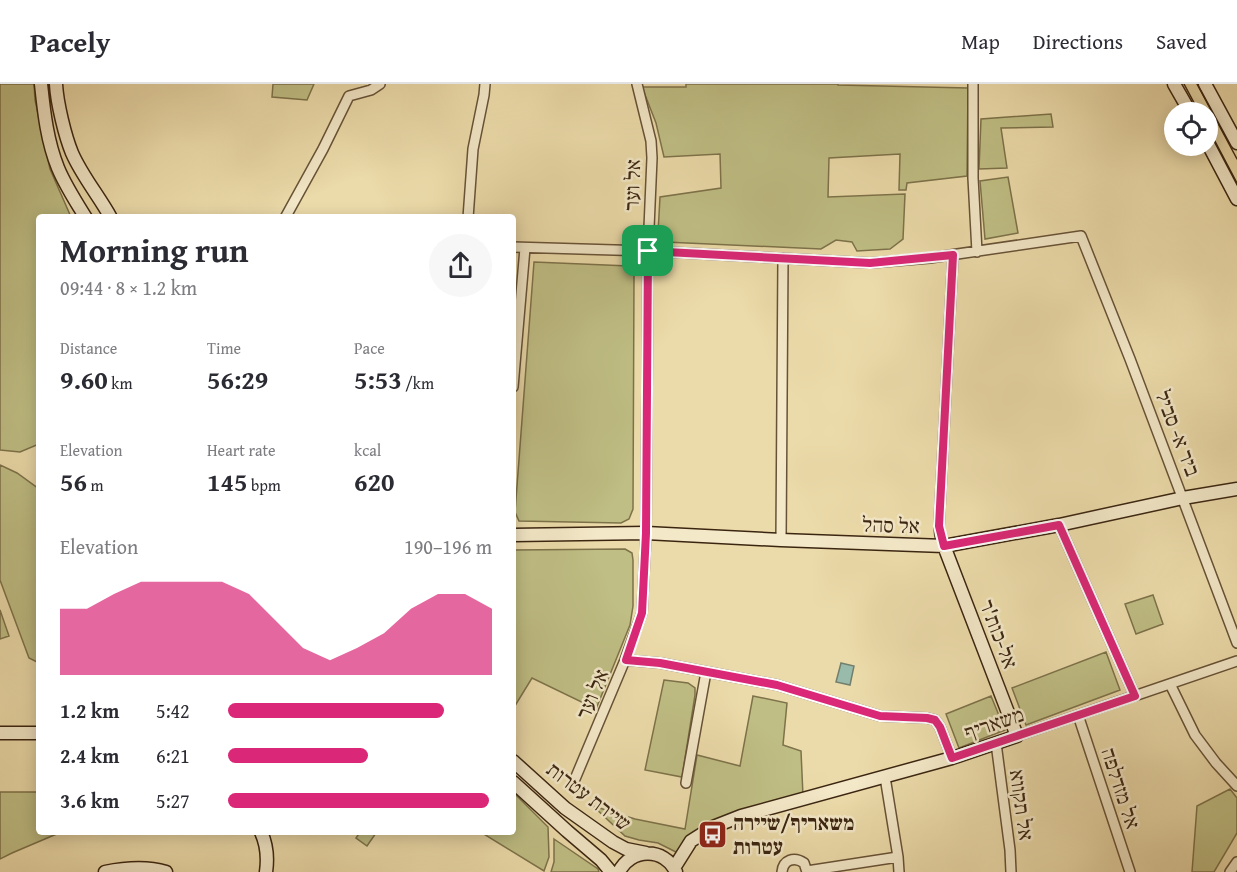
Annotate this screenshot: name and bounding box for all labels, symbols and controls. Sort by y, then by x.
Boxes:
text: Pacely [30,21,110,62]
text: Map [961,26,1000,57]
text: Directions [1033,26,1123,57]
text: Saved [1156,26,1207,57]
map controls [1164,102,1218,156]
button: locate [1164,102,1218,156]
street label: אל וער [616,159,648,211]
pin [622,225,673,276]
text: Morning run [60,226,249,274]
button: share [429,234,492,297]
icon: arrive [631,234,664,267]
text: 09:44 · 8 × 1.2 km [60,273,197,302]
text: Distance [60,336,117,360]
text: Time [207,336,241,360]
text: Pace [354,336,385,360]
text: 9.60 [60,360,108,399]
text: 56:29 [207,360,268,399]
text: 5:53 [354,360,402,399]
text: km [108,371,132,395]
text: /km [402,371,434,395]
street label: ביר א- סביל [1147,386,1209,480]
text: Elevation [60,438,123,462]
text: Heart rate [207,438,276,462]
text: kcal [354,438,381,462]
text: 56 [60,462,87,501]
text: 145 [207,462,247,501]
text: 620 [354,462,394,501]
text: m [87,473,104,497]
text: bpm [247,473,281,497]
street label: אל סהל [862,508,920,542]
text: Elevation [60,532,138,561]
text: 190–196 m [404,532,492,561]
street label: אל-כות'ר [972,595,1026,673]
street label: אל וער [568,664,616,724]
text: 1.2 km [60,696,119,725]
text: 5:42 [156,696,190,725]
street label: משאריף [960,698,1028,748]
text: 2.4 km [60,741,119,770]
text: 6:21 [156,741,190,770]
street label: אל מזדלפה [1093,743,1149,833]
street label: שיירת עטרות [540,754,638,838]
street label: אל תקווא [1002,768,1042,842]
text: 3.6 km [60,786,119,815]
text: 5:27 [156,786,190,815]
place label: משאריף/שיירה עטרות [733,807,854,862]
bus stop icon: משאריף/שיירה עטרות [696,818,728,850]

